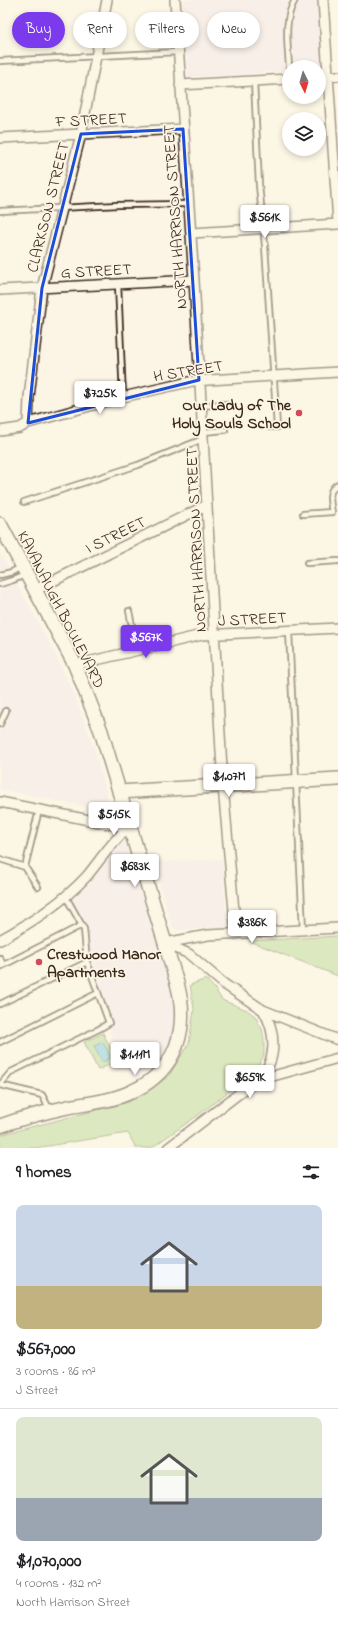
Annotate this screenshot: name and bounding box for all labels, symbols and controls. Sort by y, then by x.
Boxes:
chip: Buy [12,12,65,48]
chip: Rent [73,12,127,48]
chip: Filters [135,12,199,48]
chip: New [207,12,260,48]
north arrow [282,60,326,104]
map controls [282,60,326,156]
street label: F STREET [54,107,127,135]
button: layers [282,112,326,156]
street label: NORTH HARRISON STREET [158,124,194,310]
street label: CLARKSON STREET [21,140,77,275]
pin: $561K [237,205,293,239]
text: $561K [249,208,281,227]
street label: G STREET [60,258,132,286]
street label: H STREET [152,355,225,389]
pin: $725K [72,381,128,415]
text: $725K [83,384,117,403]
place label: Our Lady of The Holy Souls School [172,394,292,437]
marker: Our Lady of The Holy Souls School [294,408,304,418]
street label: NORTH HARRISON STREET [180,447,214,633]
street label: I STREET [82,511,150,561]
street label: KAVANAUGH BOULEVARD [10,527,110,693]
street label: J STREET [217,606,287,634]
pin: $567K [118,625,174,659]
text: $567K [130,628,162,647]
pin: $1.07M [196,764,262,798]
text: $1.07M [212,767,246,786]
pin: $515K [86,802,142,836]
text: $515K [97,805,131,824]
pin: $683K [107,854,163,888]
text: $683K [120,857,150,876]
pin: $386K [224,910,280,944]
text: $386K [237,913,267,932]
place label: Crestwood Manor Apartments [47,943,162,985]
marker: Crestwood Manor Apartments [34,957,44,967]
pin: $1.11M [102,1042,168,1076]
text: $1.11M [120,1045,150,1064]
pin: $659K [222,1065,278,1099]
text: $659K [234,1068,266,1087]
text: 9 homes [16,1160,72,1185]
icon: filters [300,1161,322,1183]
icon: home [133,1231,205,1303]
text: $567,000 [16,1337,75,1362]
text: 3 rooms · 86 m² [16,1362,96,1381]
text: J Street [16,1381,58,1400]
icon: home [133,1443,205,1515]
text: $1,070,000 [16,1549,81,1574]
text: 4 rooms · 132 m² [16,1574,101,1593]
text: North Harrison Street [16,1593,130,1612]

